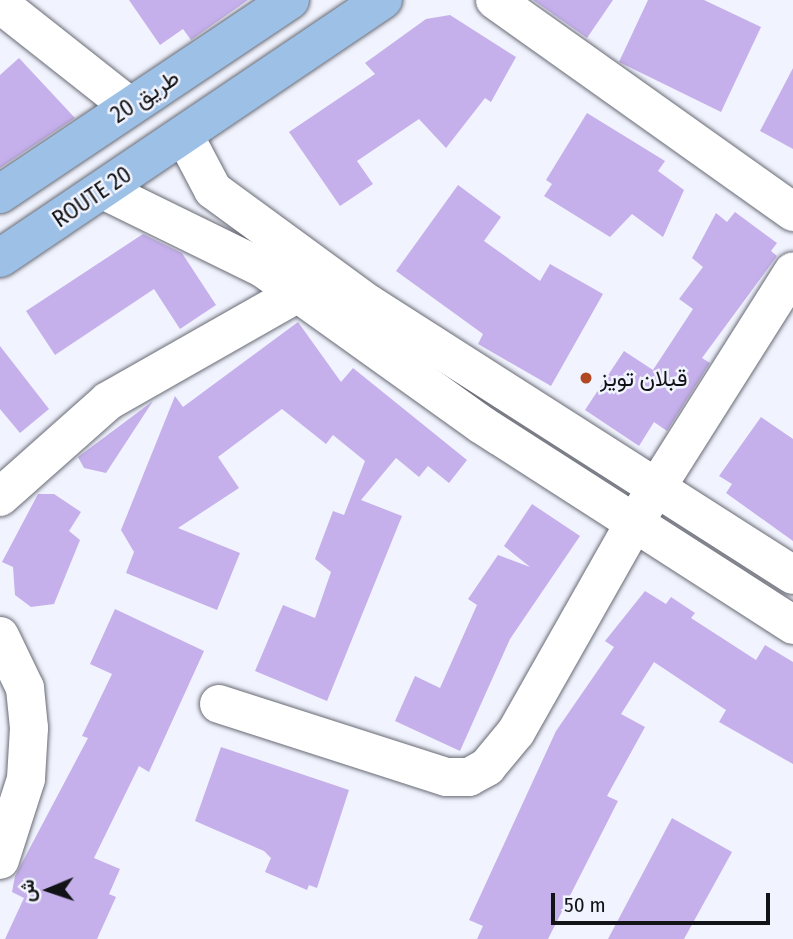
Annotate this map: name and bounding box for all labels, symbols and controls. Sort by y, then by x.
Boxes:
street label: طريق 20 [106,63,184,129]
street label: ROUTE 20 [47,161,137,233]
place label: قبلان تويز [600,364,687,392]
marker: قبلان تويز [578,370,594,386]
north arrow [14,855,84,925]
text: ش [16,879,39,903]
scale bar [555,880,774,924]
text: 50 m [564,892,606,918]

